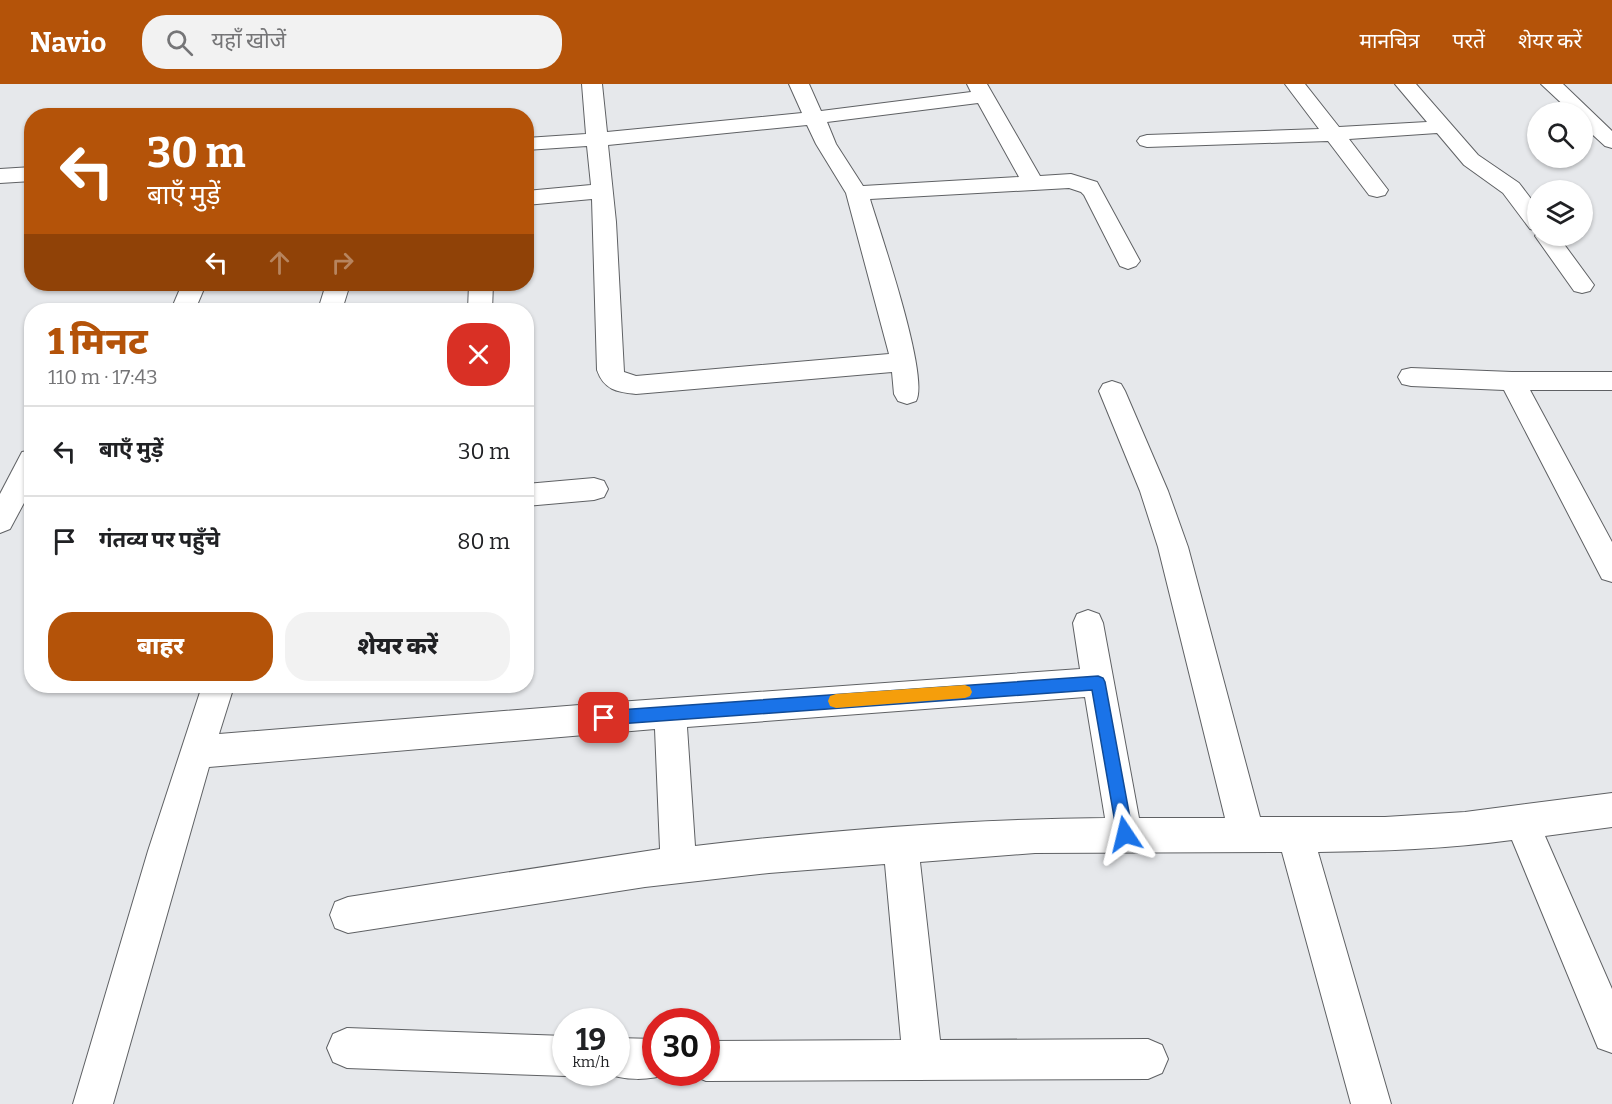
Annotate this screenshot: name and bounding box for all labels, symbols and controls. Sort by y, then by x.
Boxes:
search box [142,15,562,69]
text: Navio [30,26,106,59]
icon: search [163,26,196,59]
text: यहाँ खोजें [211,27,286,54]
text: मानचित्र [1360,28,1420,54]
text: परतें [1453,28,1485,54]
text: शेयर करें [1518,28,1582,54]
map controls [1527,102,1593,246]
button: search [1527,102,1593,168]
text: 30 m [147,128,246,178]
icon: left [48,132,126,210]
text: बाएँ मुड़ें [147,179,220,211]
button: layers [1527,180,1593,246]
icon: left [200,246,233,279]
icon: ahead [263,246,296,279]
icon: right [326,246,359,279]
text: 1 मिनट [48,320,148,364]
button: close [447,323,510,386]
text: 110 m · 17:43 [48,365,158,389]
icon: left [48,435,81,468]
text: बाएँ मुड़ें [99,436,163,463]
text: 30 m [458,438,510,465]
icon: arrive [48,525,81,558]
text: गंतव्य पर पहुँचे [99,526,220,553]
text: 80 m [457,528,510,555]
button: बाहर [48,612,273,681]
button: शेयर करें [285,612,510,681]
pin [578,692,629,743]
icon: arrive [587,701,620,734]
position arrow [1093,802,1157,866]
speed limit sign: 30 [642,1008,720,1086]
text: 19 [576,1022,606,1058]
text: km/h [572,1053,610,1071]

